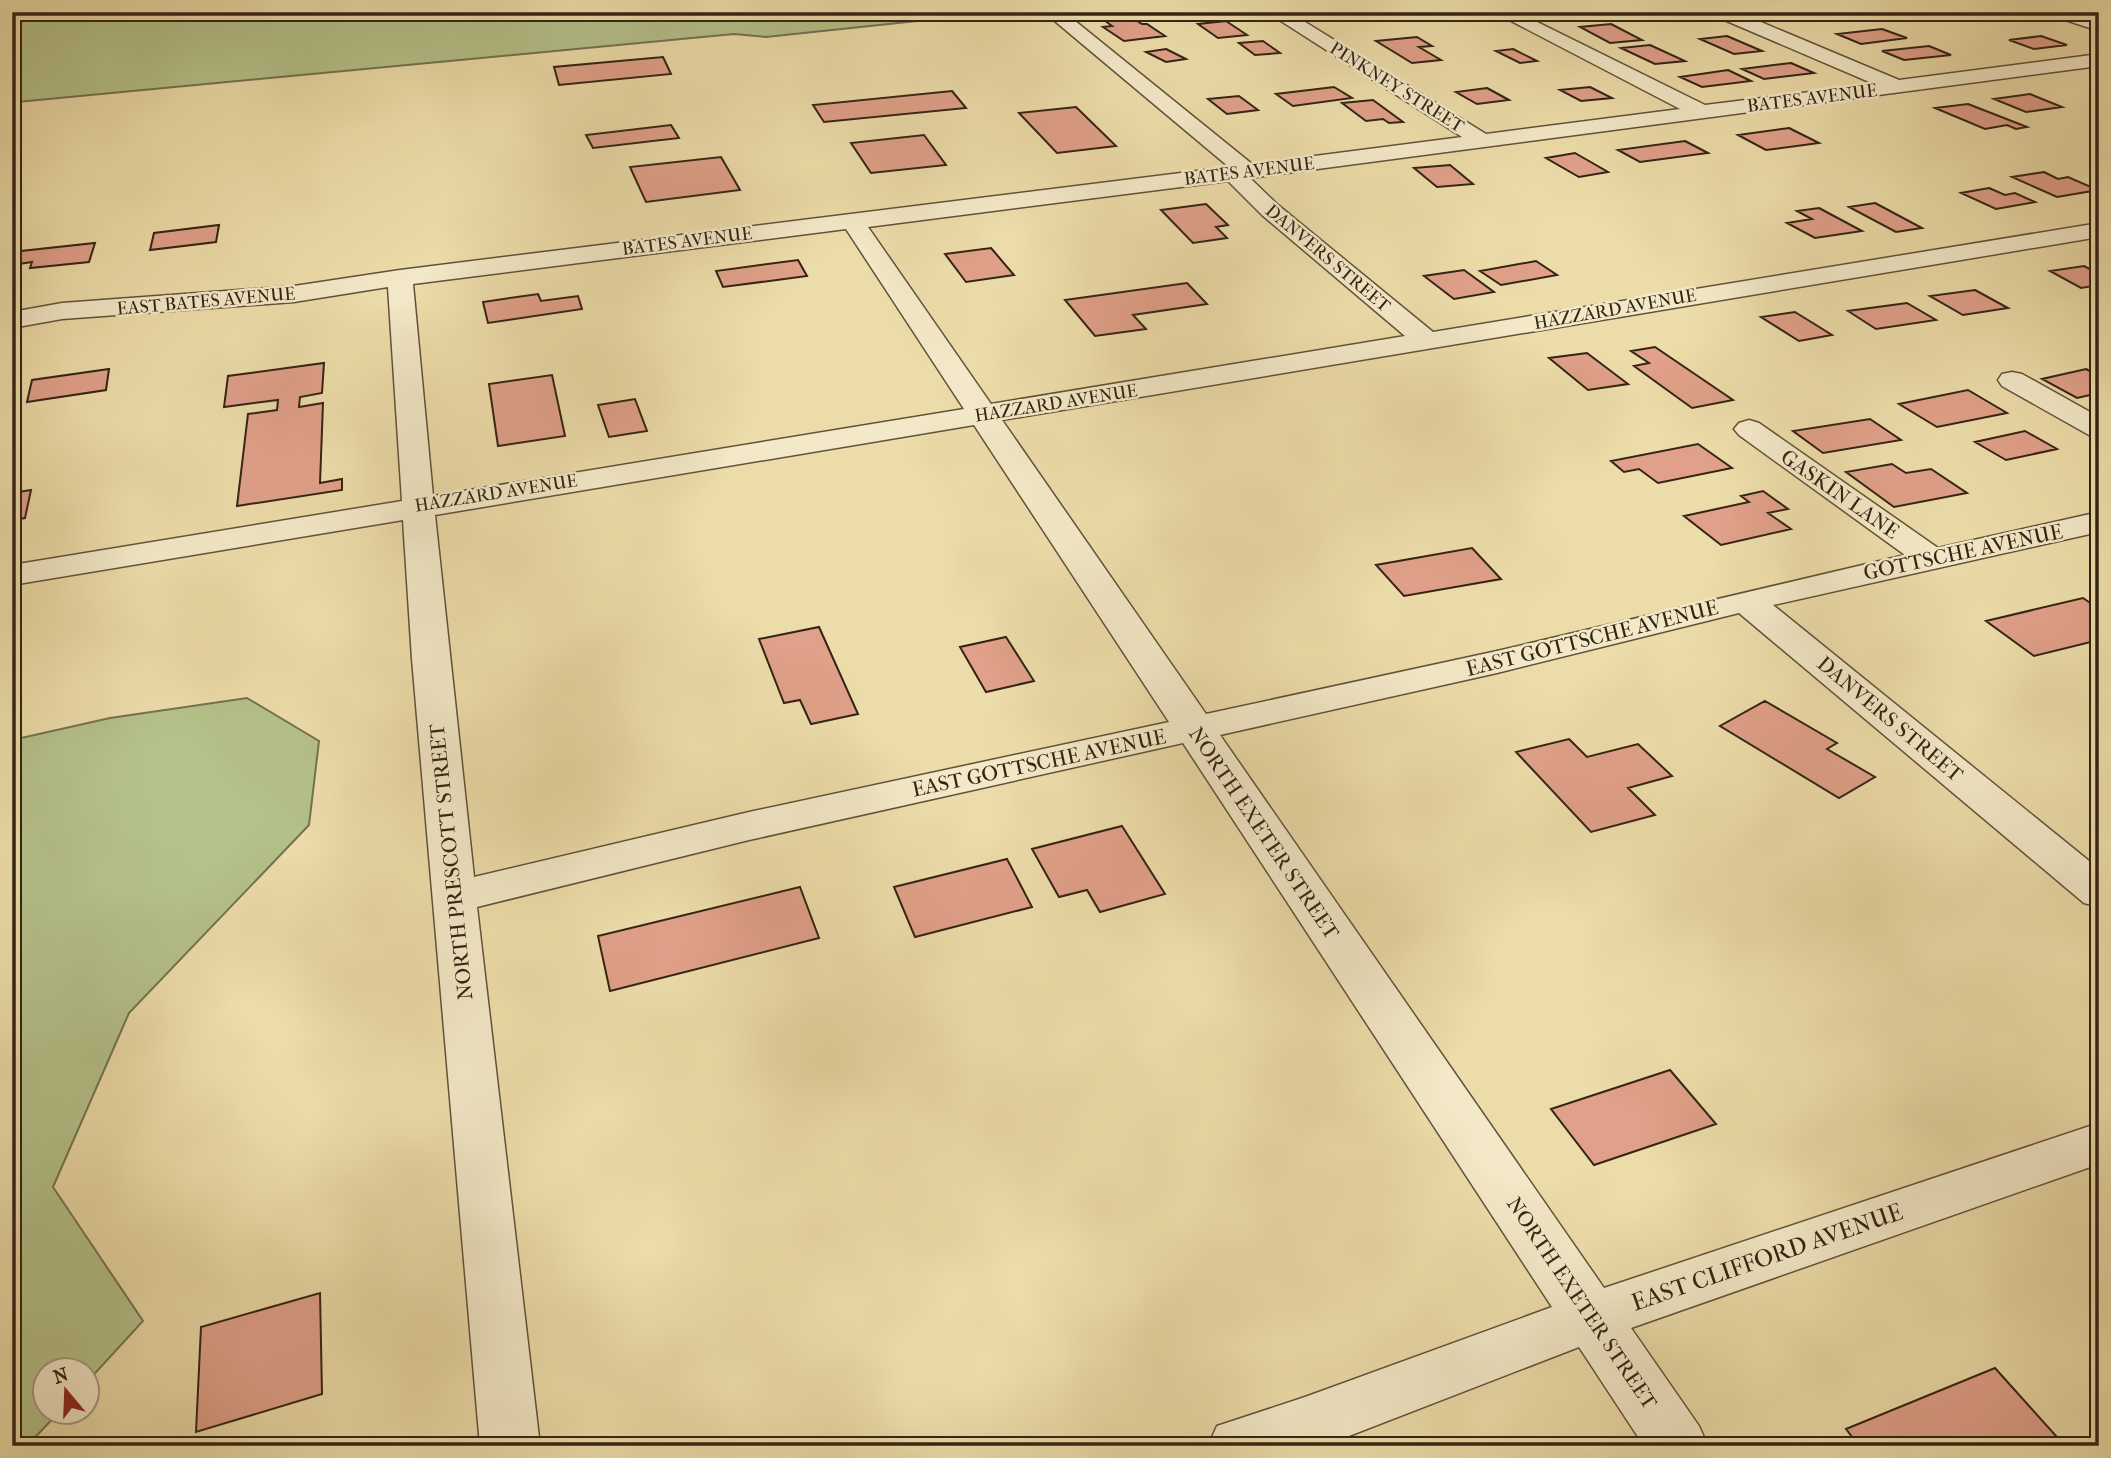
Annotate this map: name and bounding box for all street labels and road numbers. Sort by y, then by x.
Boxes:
street label: PINKNEY STREET [1326,38,1468,138]
street label: BATES AVENUE [1746,80,1878,117]
street label: BATES AVENUE [1183,153,1315,190]
street label: DANVERS STREET [1261,200,1395,317]
street label: BATES AVENUE [621,223,753,260]
street label: EAST BATES AVENUE [116,283,296,320]
street label: HAZZARD AVENUE [1532,285,1698,334]
street label: HAZZARD AVENUE [973,380,1139,427]
street label: GASKIN LANE [1776,444,1904,544]
street label: HAZZARD AVENUE [413,470,579,517]
street label: GOTTSCHE AVENUE [1861,519,2065,585]
street label: EAST GOTTSCHE AVENUE [1463,595,1721,681]
street label: DANVERS STREET [1812,651,1968,787]
street label: NORTH PRESCOTT STREET [424,722,477,1001]
street label: NORTH EXETER STREET [1184,722,1344,944]
street label: EAST GOTTSCHE AVENUE [910,724,1168,802]
street label: NORTH EXETER STREET [1502,1192,1662,1414]
street label: EAST CLIFFORD AVENUE [1628,1197,1906,1317]

